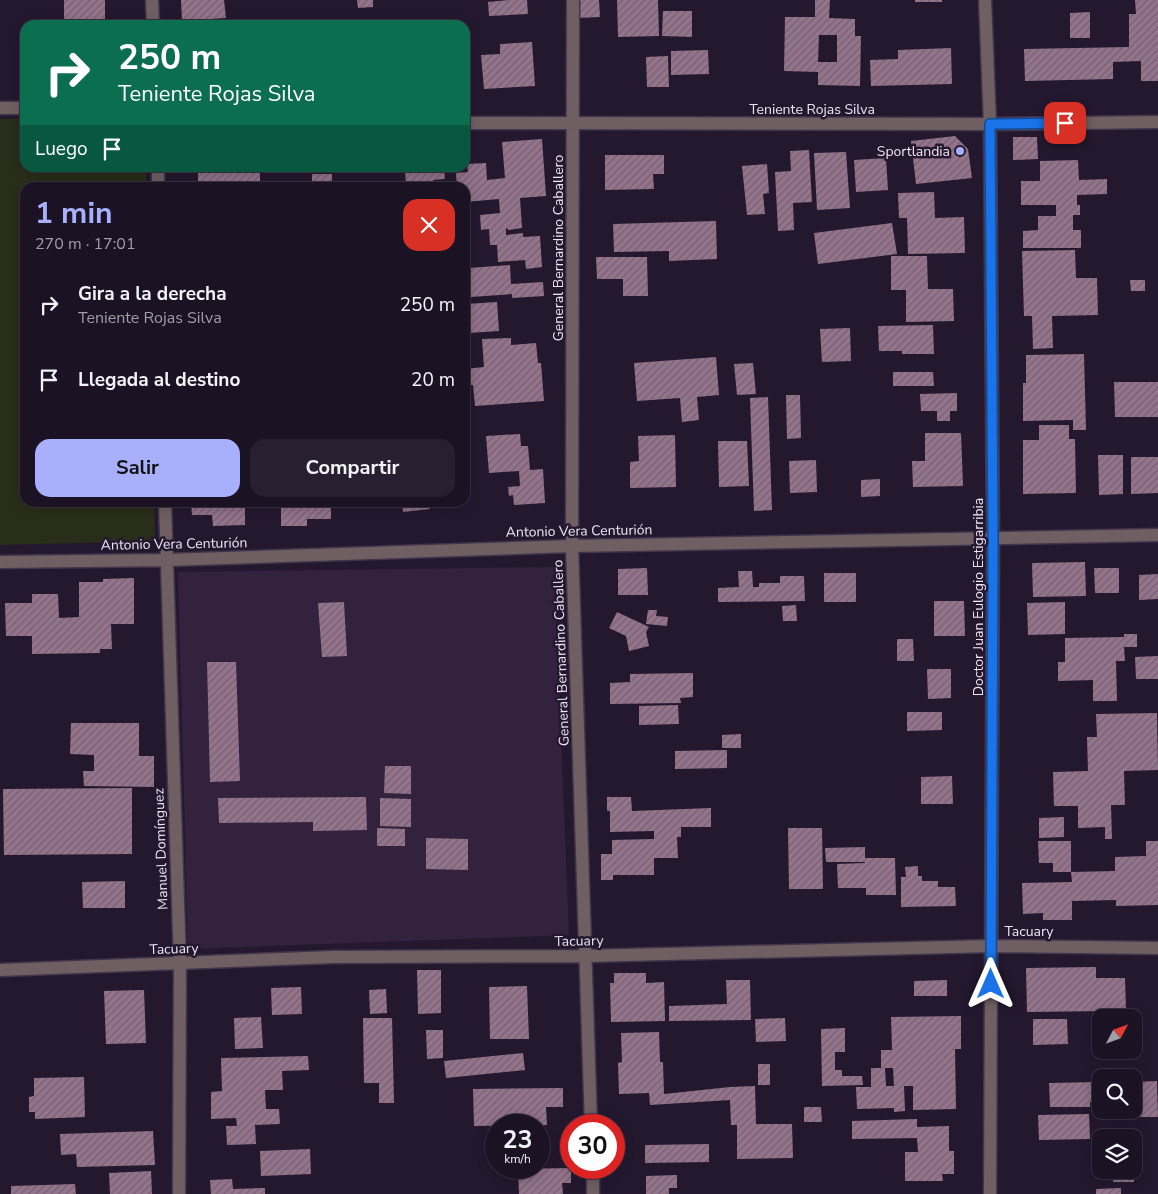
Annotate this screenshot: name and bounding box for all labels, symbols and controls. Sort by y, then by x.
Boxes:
text: 250 m [118,34,221,81]
icon: right [35,40,100,105]
text: Teniente Rojas Silva [118,79,315,109]
street label: Teniente Rojas Silva [749,100,875,119]
pin [1044,102,1086,144]
icon: arrive [1051,109,1079,137]
icon: arrive [98,135,126,163]
text: Luego [35,136,88,162]
place label: Sportlandia [877,142,950,161]
marker: Sportlandia [954,145,966,157]
street label: General Bernardino Caballero [549,154,568,341]
text: 1 min [35,193,113,234]
button: close [403,199,455,251]
text: 270 m · 17:01 [35,233,136,255]
text: Gira a la derecha [78,281,227,307]
icon: right [35,291,63,319]
text: 250 m [400,292,455,318]
text: Teniente Rojas Silva [78,307,222,329]
icon: arrive [35,366,63,394]
text: Llegada al destino [78,367,240,393]
text: 20 m [411,367,455,393]
button: Salir [35,439,240,497]
button: Compartir [250,439,455,497]
street label: Doctor Juan Eulogio Estigarribia [969,498,988,696]
street label: Antonio Vera Centurión [506,520,652,542]
street label: Antonio Vera Centurión [101,533,247,555]
street label: General Bernardino Caballero [548,559,574,747]
street label: Manuel Domínguez [149,787,173,910]
street label: Tacuary [1004,922,1054,941]
street label: Tacuary [554,931,605,951]
street label: Tacuary [149,939,200,959]
position arrow [964,957,1016,1009]
north arrow [1092,1009,1142,1059]
map controls [1092,1009,1142,1179]
button: search [1092,1069,1142,1119]
speed limit sign: 30 [560,1114,625,1179]
text: 23 [502,1123,533,1157]
button: layers [1092,1129,1142,1179]
text: km/h [504,1151,531,1167]

